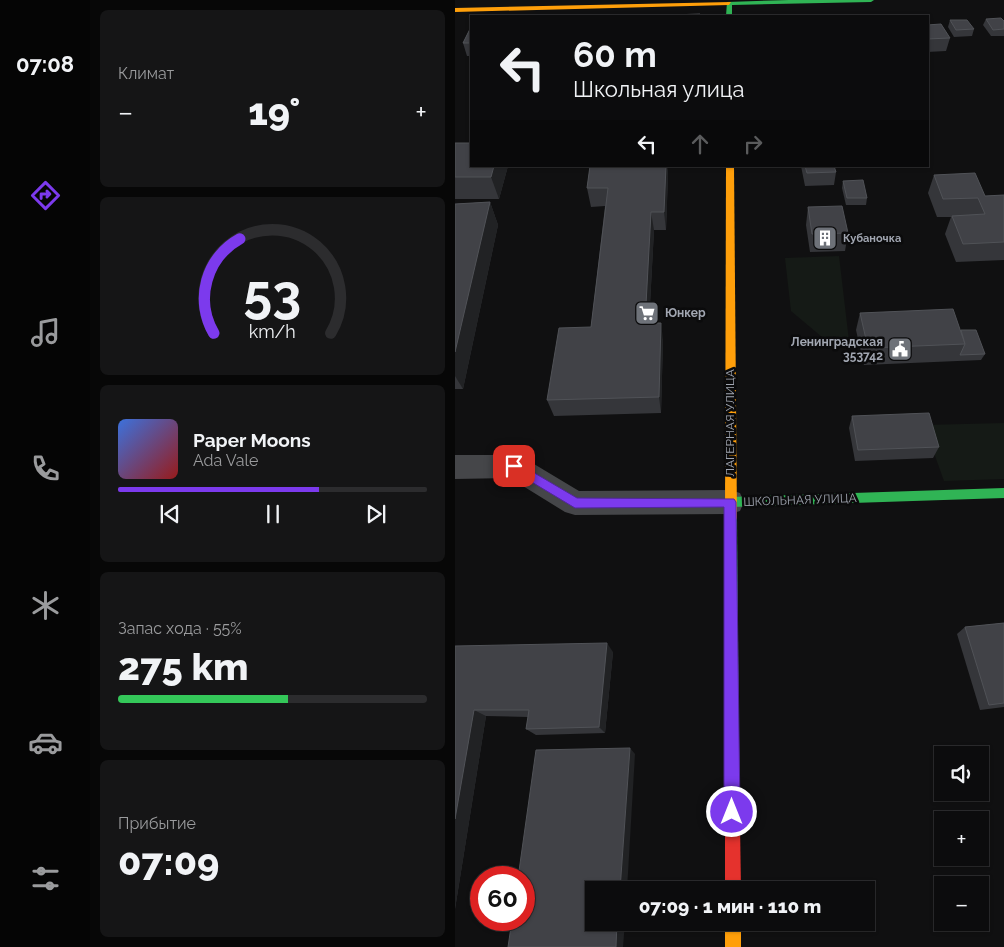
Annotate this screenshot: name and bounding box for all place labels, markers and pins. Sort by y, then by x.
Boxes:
building icon: Кубаночка [812,225,838,251]
place label: Кубаночка [843,232,901,245]
supermarket icon: Юнкер [634,300,660,326]
place label: Юнкер [665,306,706,320]
place label: Ленинградская 353742 [791,335,883,363]
public building icon: Ленинградская 353742 [887,336,913,362]
pin [493,445,535,487]

